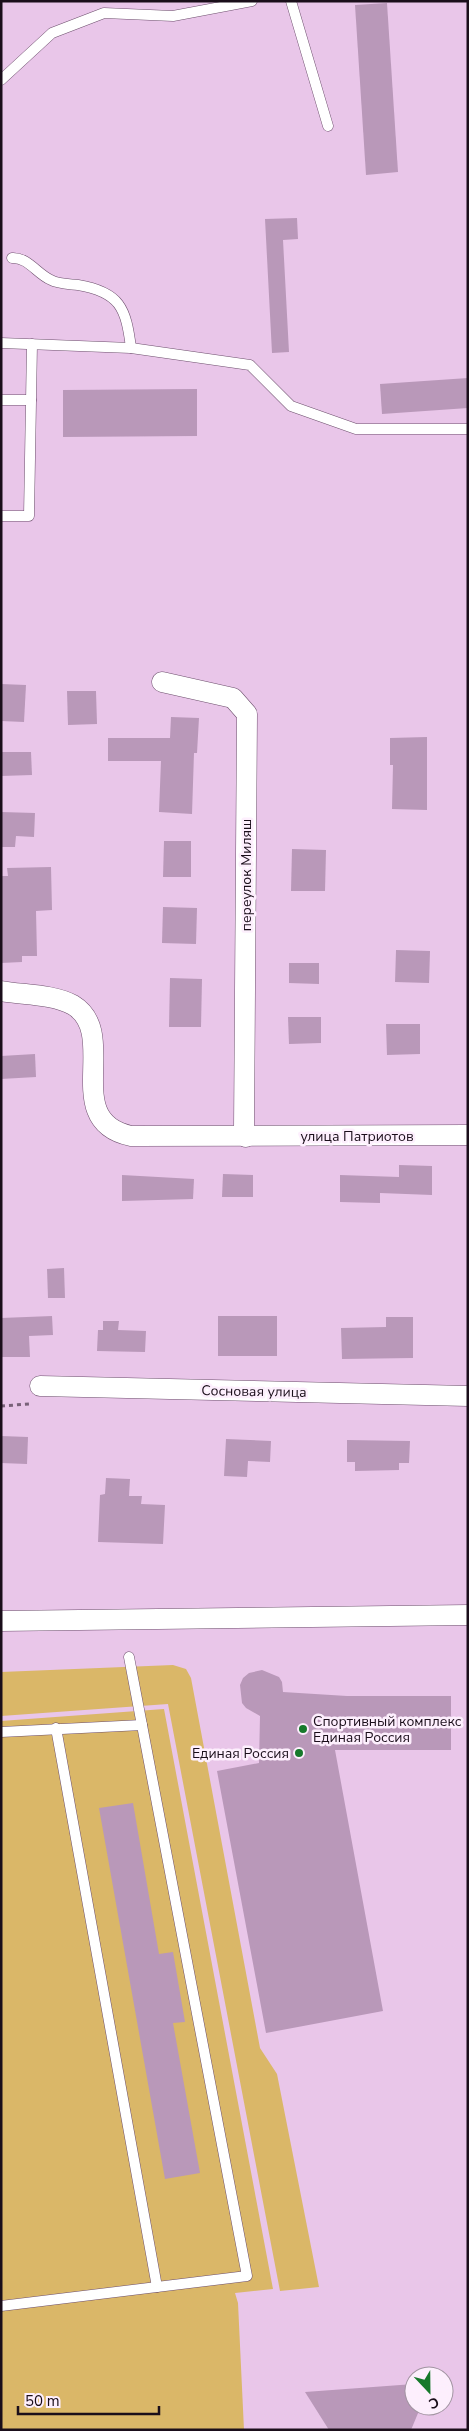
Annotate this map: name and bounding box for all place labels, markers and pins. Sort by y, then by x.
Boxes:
place label: Спортивный комплекс Единая Россия [313,1712,462,1747]
marker: Спортивный комплекс Единая Россия [297,1723,309,1735]
place label: Единая Россия [192,1744,289,1763]
marker: Единая Россия [293,1747,305,1759]

